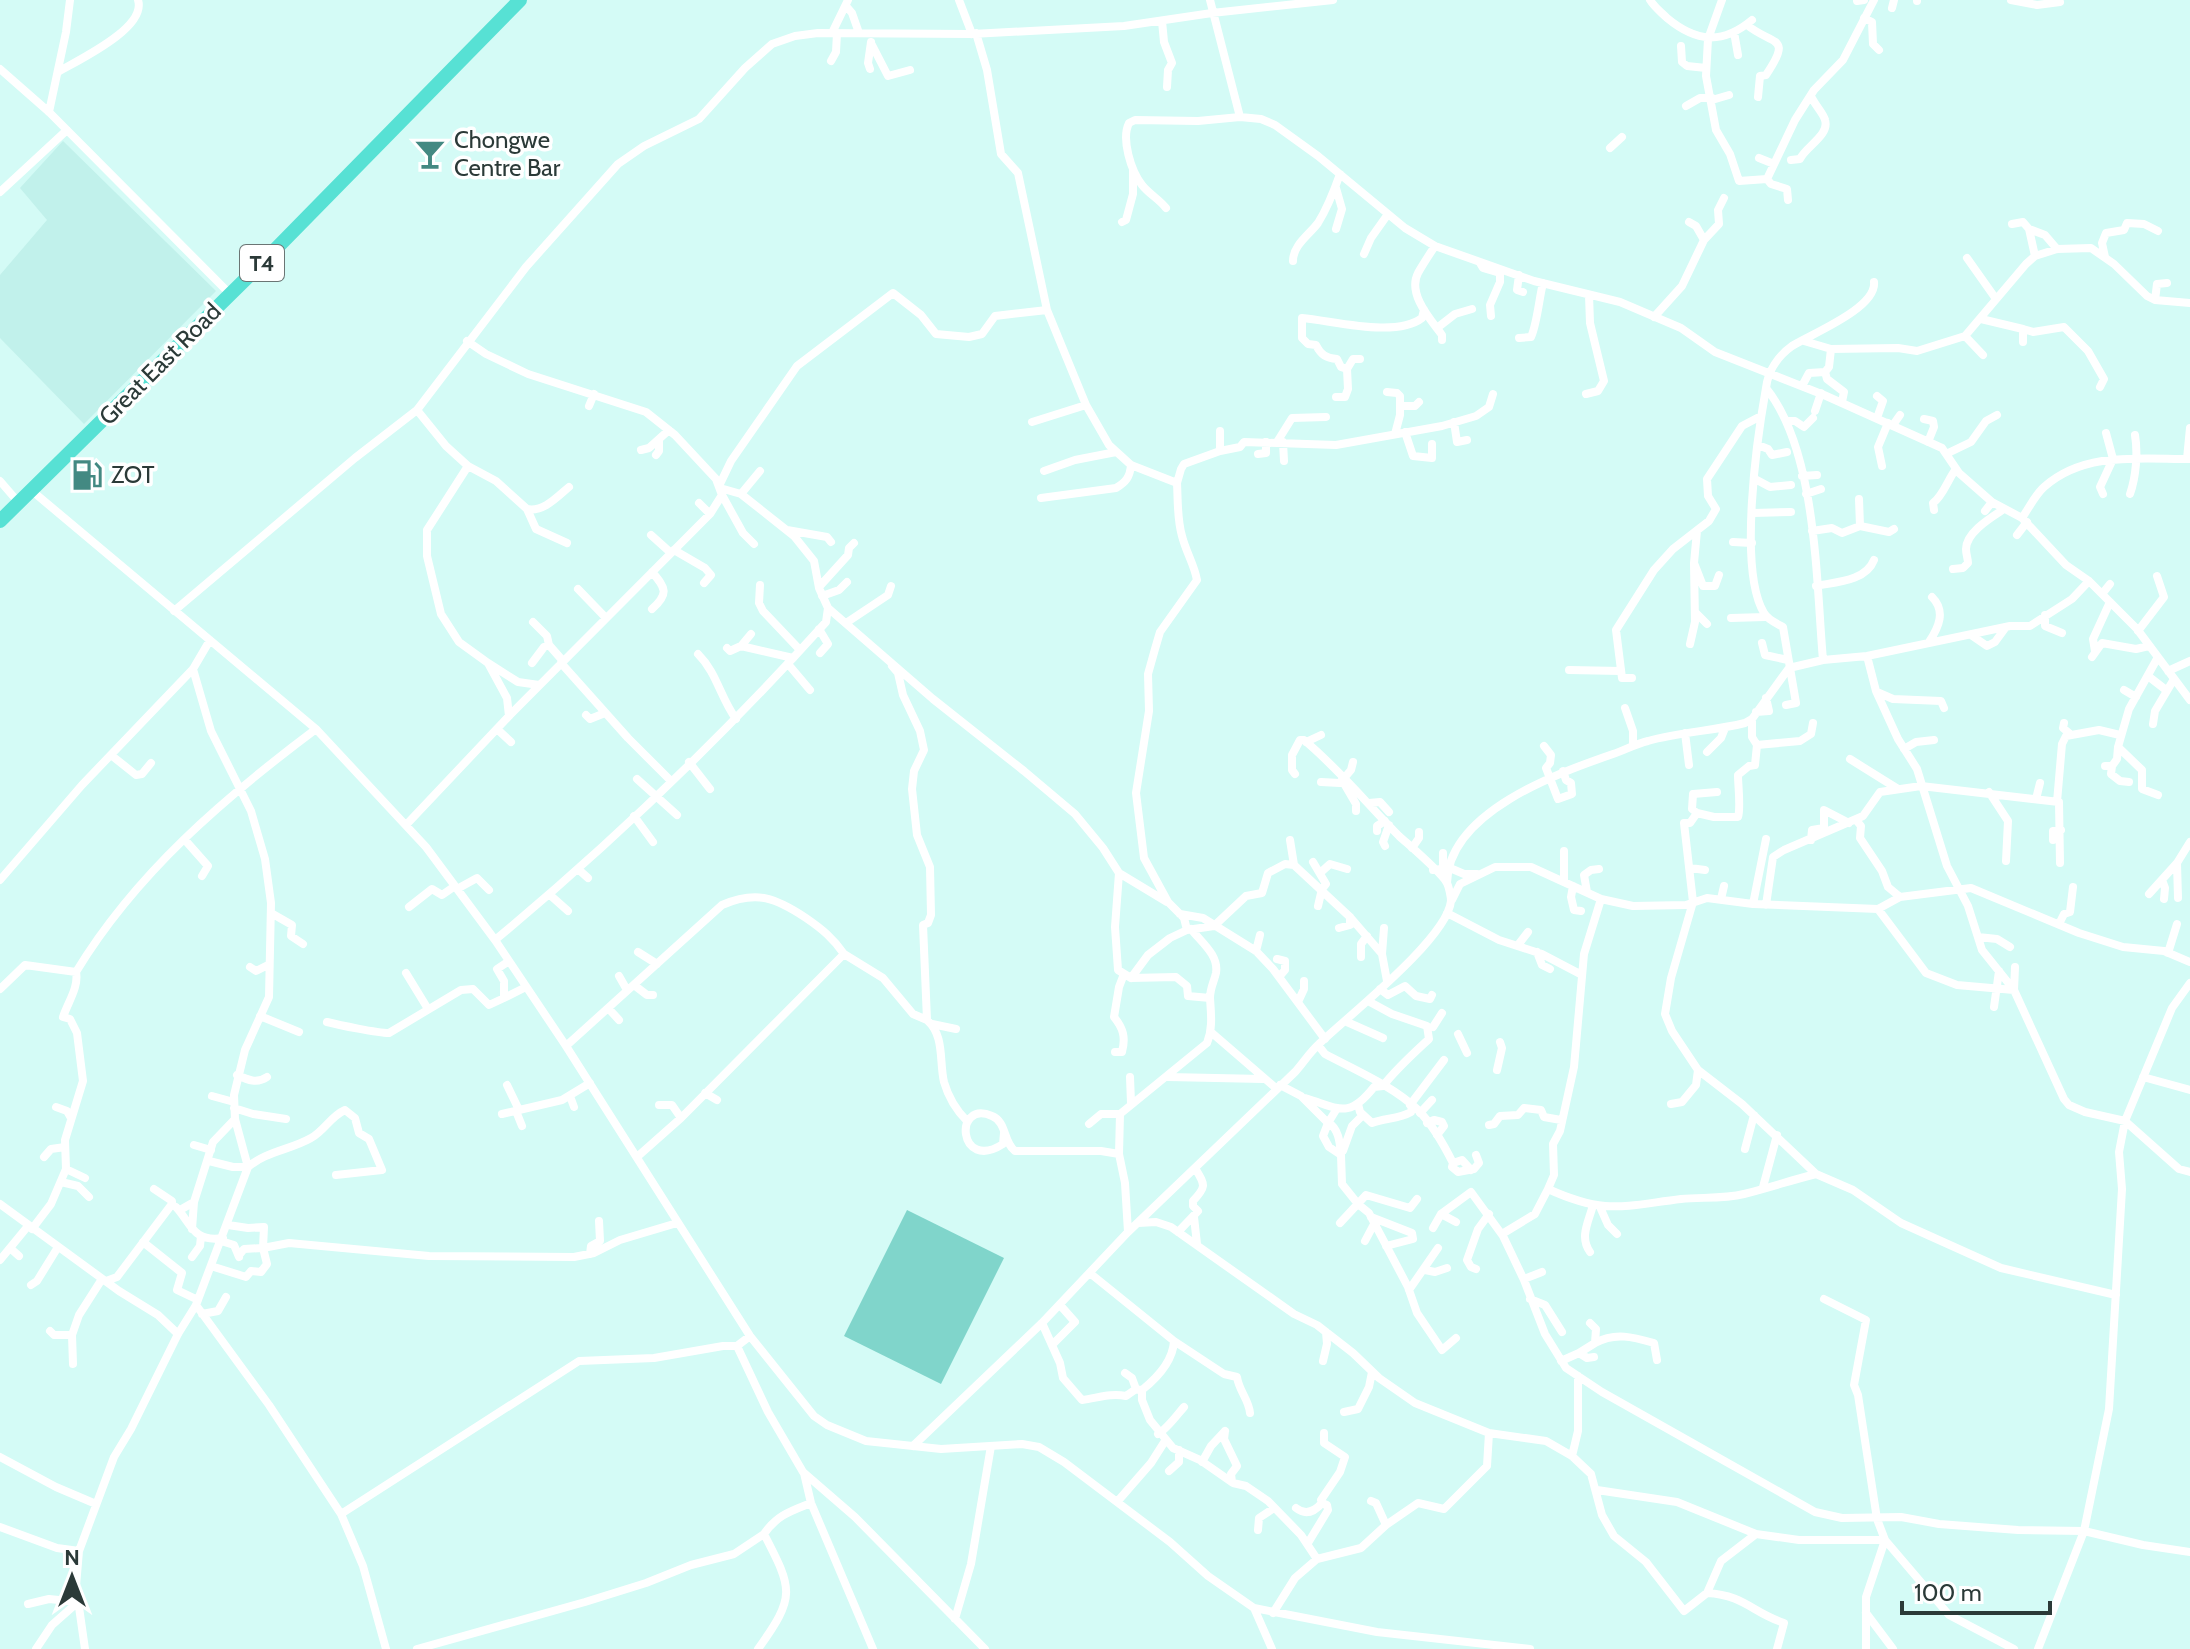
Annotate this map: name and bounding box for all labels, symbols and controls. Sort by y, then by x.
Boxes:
place label: Chongwe Centre Bar [454,125,561,182]
bar icon: Chongwe Centre Bar [413,137,447,171]
road number: T4 [240,245,284,281]
street label: Great East Road [93,297,227,431]
fuel station icon: ZOT [70,458,104,492]
place label: ZOT [111,460,155,489]
north arrow [32,1537,112,1617]
text: N [64,1544,80,1571]
scale bar [1902,1565,2050,1615]
text: 100 m [1914,1578,1982,1607]

